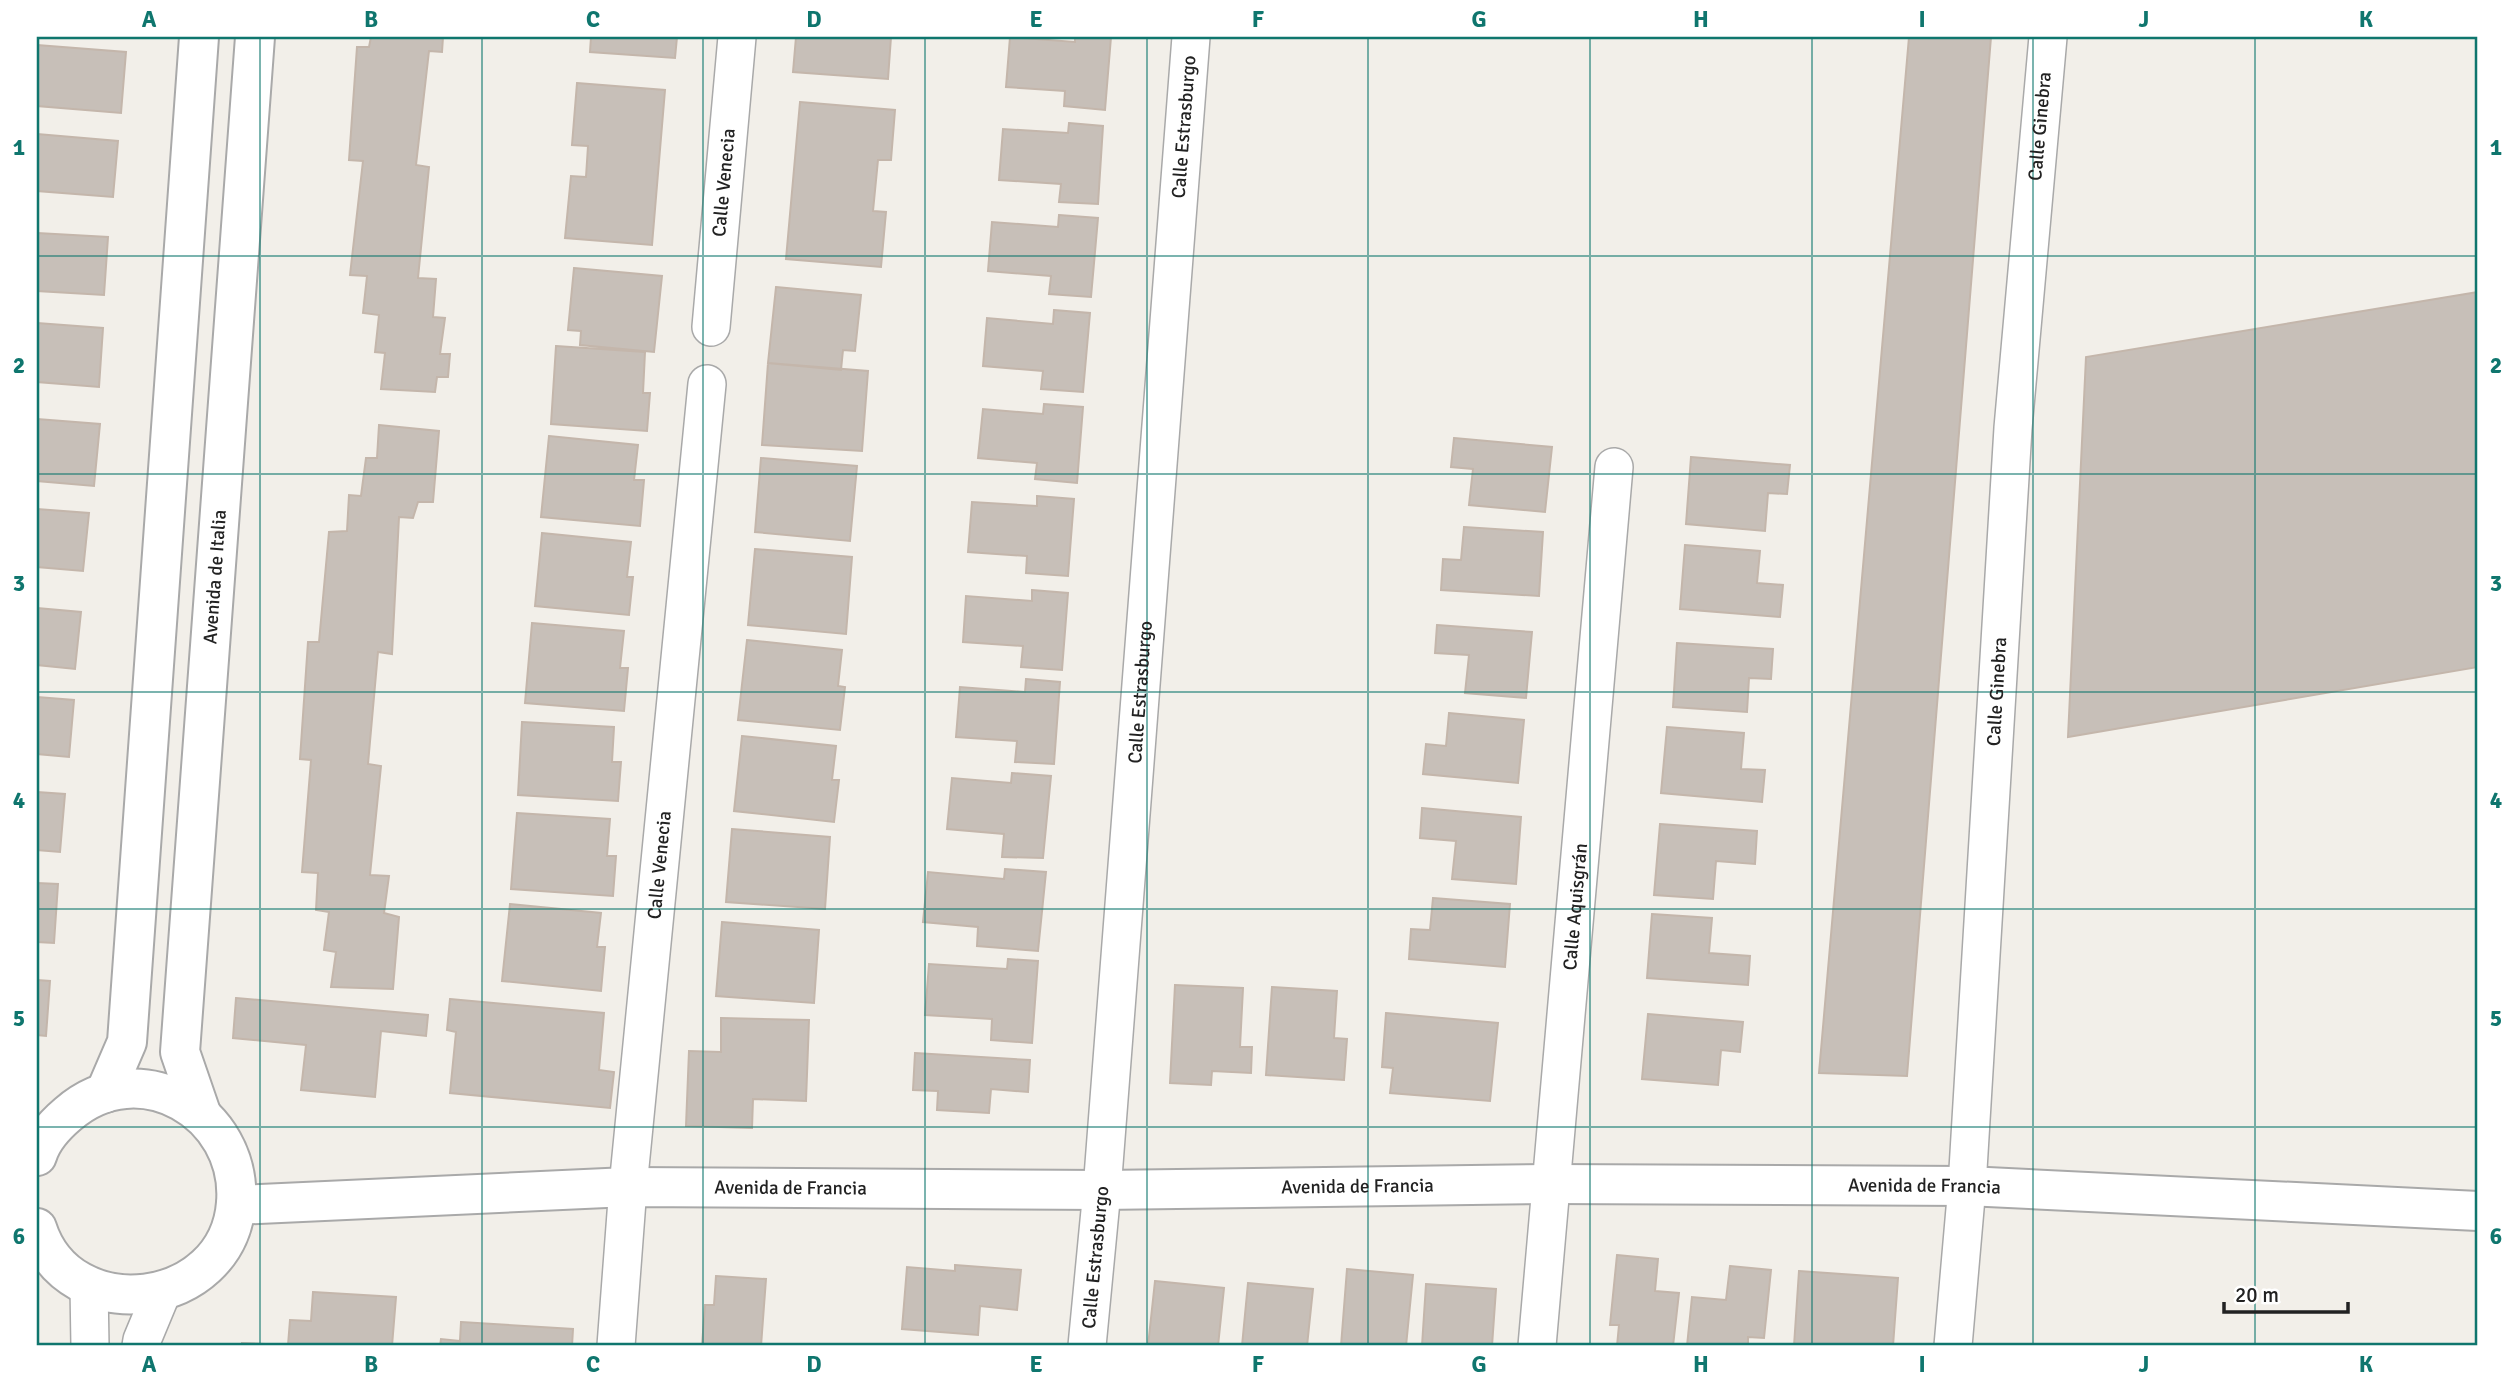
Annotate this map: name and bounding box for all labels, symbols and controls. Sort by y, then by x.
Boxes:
text: A [142,5,157,34]
text: B [364,5,378,34]
text: C [586,5,600,34]
text: D [806,5,822,34]
text: E [1029,5,1043,34]
text: F [1252,5,1264,34]
text: G [1471,5,1487,34]
text: H [1693,5,1709,34]
text: I [1918,5,1926,34]
text: J [2139,5,2149,34]
text: K [2359,5,2374,34]
street label: Calle Estrasburgo [1167,54,1202,199]
street label: Calle Ginebra [2023,71,2057,182]
street label: Calle Venecia [707,127,741,238]
text: 1 [13,133,25,162]
text: 1 [2490,133,2502,162]
text: 2 [13,351,25,380]
text: 2 [2490,351,2502,380]
street label: Avenida de Italia [198,509,232,645]
text: 3 [13,569,25,598]
text: 3 [2490,569,2502,598]
street label: Calle Estrasburgo [1123,620,1158,765]
street label: Calle Ginebra [1982,636,2012,747]
text: 4 [13,786,25,815]
text: 4 [2490,786,2502,815]
street label: Calle Venecia [642,810,677,920]
street label: Calle Aquisgrán [1558,842,1593,971]
text: 5 [13,1004,25,1033]
text: 5 [2490,1004,2502,1033]
street label: Avenida de Francia [1848,1173,2001,1200]
street label: Avenida de Francia [1281,1174,1434,1200]
street label: Avenida de Francia [714,1176,867,1201]
street label: Calle Estrasburgo [1077,1185,1114,1330]
text: 6 [13,1222,25,1251]
text: 6 [2490,1222,2502,1251]
scale bar [2224,1271,2349,1315]
text: 20 m [2235,1282,2279,1308]
text: A [142,1350,157,1379]
text: B [364,1350,378,1379]
text: C [586,1350,600,1379]
text: D [806,1350,822,1379]
text: E [1029,1350,1043,1379]
text: F [1252,1350,1264,1379]
text: G [1471,1350,1487,1379]
text: H [1693,1350,1709,1379]
text: I [1918,1350,1926,1379]
text: J [2139,1350,2149,1379]
text: K [2359,1350,2374,1379]

